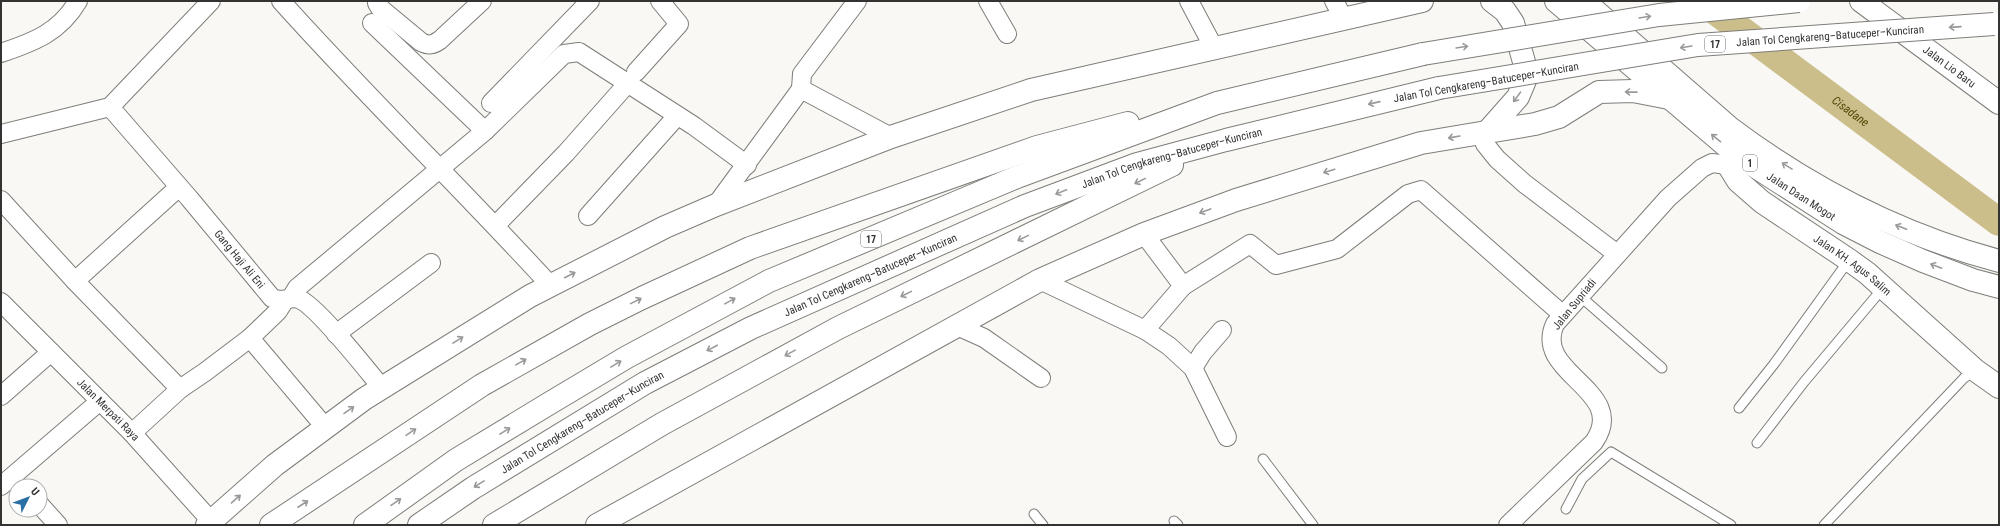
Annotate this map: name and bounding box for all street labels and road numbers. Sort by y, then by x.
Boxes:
street label: Jalan Tol Cengkareng–Batuceper–Kunciran [1736,23,1924,49]
road number: 17 [1705,36,1725,52]
street label: Jalan Lio Baru [1920,43,1978,90]
street label: Jalan Tol Cengkareng–Batuceper–Kunciran [1392,60,1580,105]
street label: Jalan Tol Cengkareng–Batuceper–Kunciran [1080,125,1264,191]
road number: 1 [1743,155,1757,171]
street label: Jalan Daan Mogot [1764,170,1838,223]
street label: Gang Haji Ali Eni [211,228,267,291]
street label: Jalan Tol Cengkareng–Batuceper–Kunciran [782,231,959,320]
road number: 17 [861,231,881,247]
street label: Jalan KH. Agus Salim [1811,232,1894,298]
street label: Jalan Supriadi [1550,276,1599,332]
street label: Jalan Tol Cengkareng–Batuceper–Kunciran [498,368,666,477]
street label: Jalan Merpati Raya [74,376,142,444]

